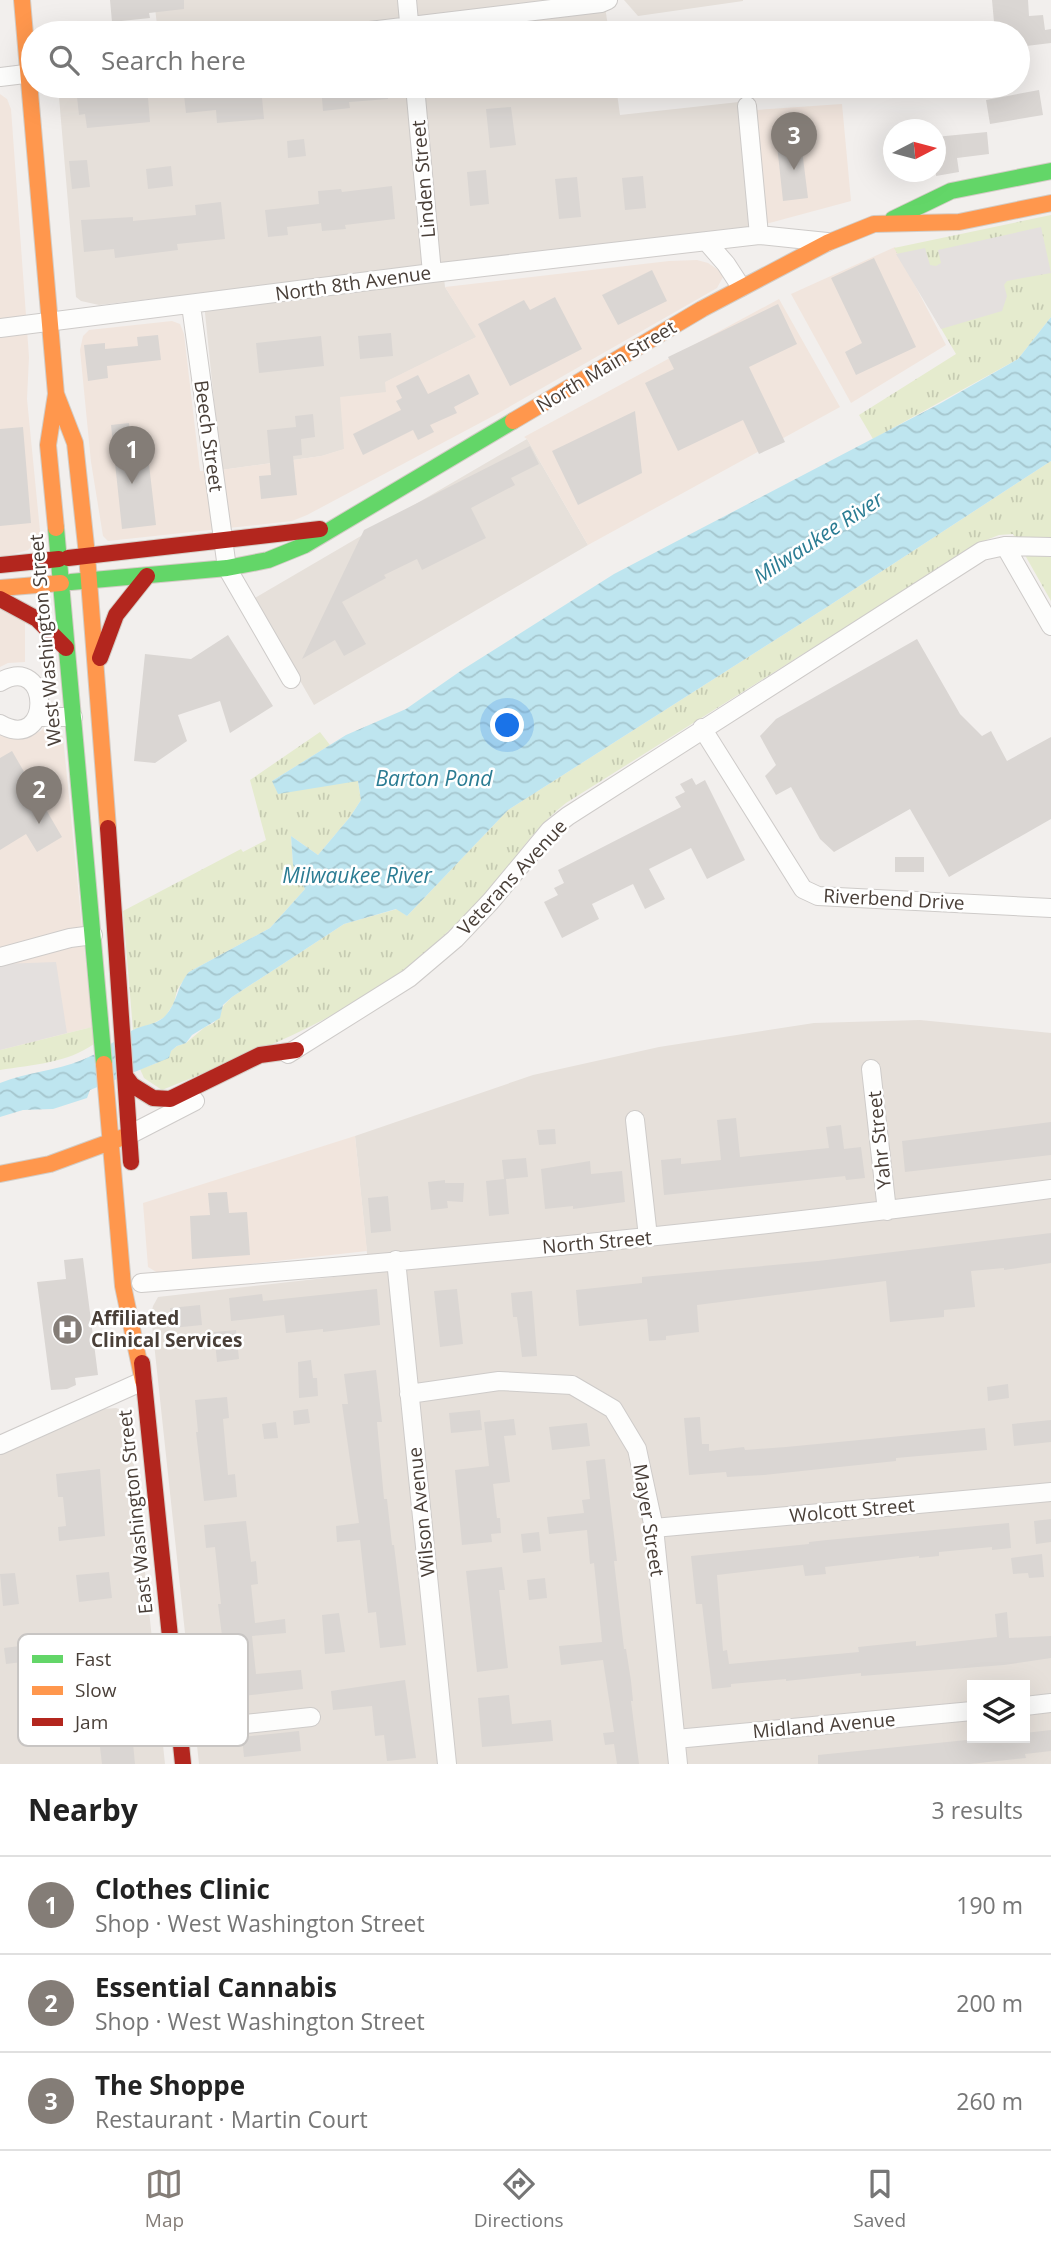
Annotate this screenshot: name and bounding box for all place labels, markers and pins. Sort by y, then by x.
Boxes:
pin: 3 [771,112,817,170]
pin: 1 [109,426,155,484]
pin: 2 [16,766,62,824]
place label: Affiliated Clinical Services [91,1305,242,1353]
hospital icon: Affiliated Clinical Services [51,1312,85,1346]

